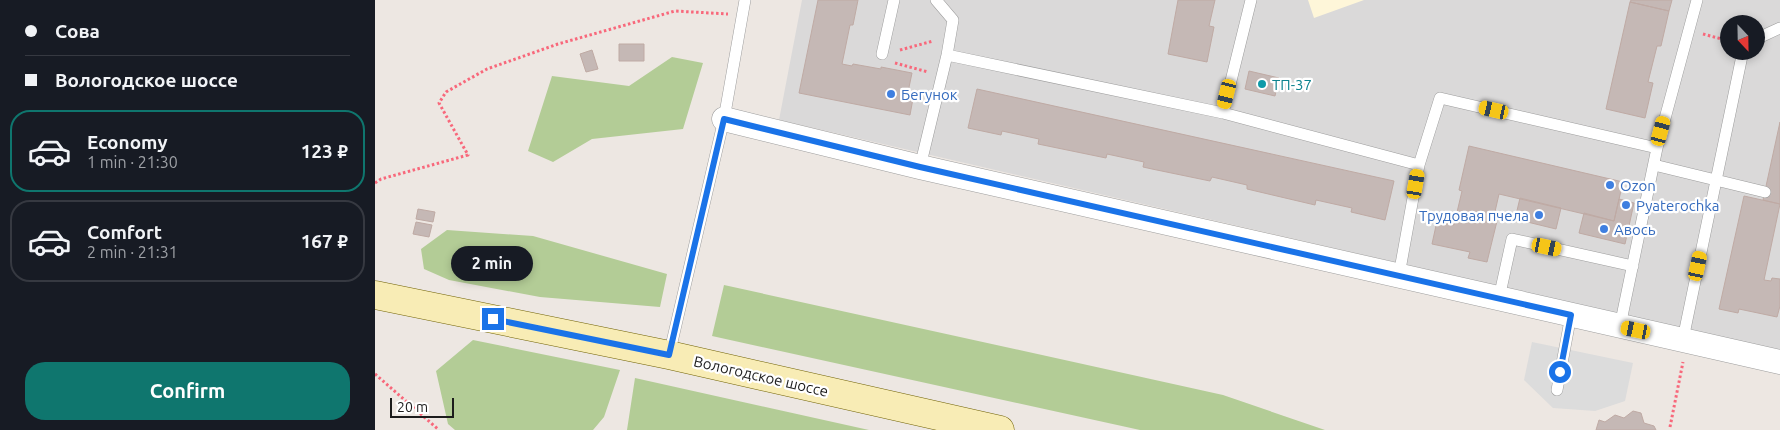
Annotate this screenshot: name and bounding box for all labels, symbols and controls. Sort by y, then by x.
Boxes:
north arrow [1720,15,1765,60]
map controls [1720,15,1765,60]
text: Сова [55,20,100,42]
text: Вологодское шоссе [55,69,238,91]
place label: ТП-37 [1272,76,1312,93]
car [1216,78,1237,110]
marker: ТП-37 [1256,78,1268,90]
place label: Бегунок [901,86,958,103]
marker: Бегунок [885,88,897,100]
car [1477,99,1510,121]
car [1649,115,1672,147]
icon: car [27,129,72,174]
text: Economy [87,131,168,153]
text: 123 ₽ [301,140,348,162]
text: 1 min · 21:30 [87,153,178,171]
car [1406,168,1425,200]
place label: Ozon [1620,177,1656,194]
marker: Ozon [1604,179,1616,191]
place label: Pyaterochka [1636,197,1719,214]
marker: Pyaterochka [1620,199,1632,211]
place label: Трудовая пчела [1419,207,1529,224]
marker: Трудовая пчела [1533,209,1545,221]
icon: car [27,219,72,264]
text: Comfort [87,221,162,243]
place label: Авось [1614,221,1656,238]
marker: Авось [1598,223,1610,235]
text: 167 ₽ [301,230,348,252]
car [1530,237,1563,257]
text: 2 min · 21:31 [87,243,178,261]
callout: 2 min [452,246,534,282]
car [1687,250,1708,282]
text: 2 min [472,254,512,272]
route end [482,308,504,330]
car [1619,320,1652,340]
street label: Вологодское шоссе [692,352,830,400]
route start [1549,361,1571,383]
button: Confirm [25,362,350,420]
scale bar [390,395,454,418]
text: 20 m [397,399,428,415]

